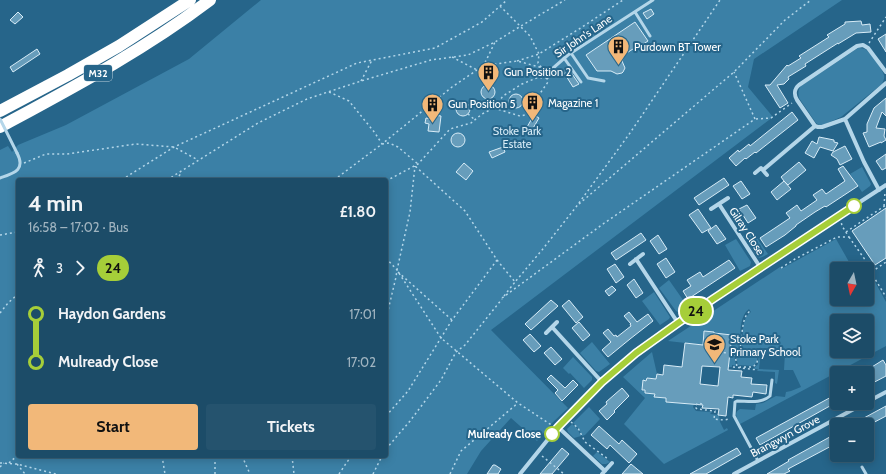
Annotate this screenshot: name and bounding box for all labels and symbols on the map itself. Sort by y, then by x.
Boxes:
street label: Sir John's Lane [551,11,615,60]
building icon: Purdown BT Tower [605,34,631,67]
place label: Purdown BT Tower [634,40,721,54]
building icon: Gun Position 2 [475,59,501,92]
road number: M32 [84,65,112,81]
place label: Gun Position 2 [504,65,572,79]
building icon: Magazine 1 [520,90,546,123]
building icon: Gun Position 5 [420,91,446,124]
place label: Magazine 1 [548,96,598,110]
place label: Gun Position 5 [448,97,516,111]
park label: Stoke Park Estate [493,124,541,151]
unlabelled marker [846,198,862,214]
street label: Gilray Close [726,204,768,258]
north arrow [830,262,874,306]
line badge: 24 [678,298,714,324]
school or university icon: Stoke Park Primary School [702,332,728,365]
place label: Stoke Park Primary School [730,332,801,359]
street label: Brangwyn Grove [748,412,822,460]
marker: Mulready Close [544,426,560,442]
place label: Mulready Close [468,427,541,441]

